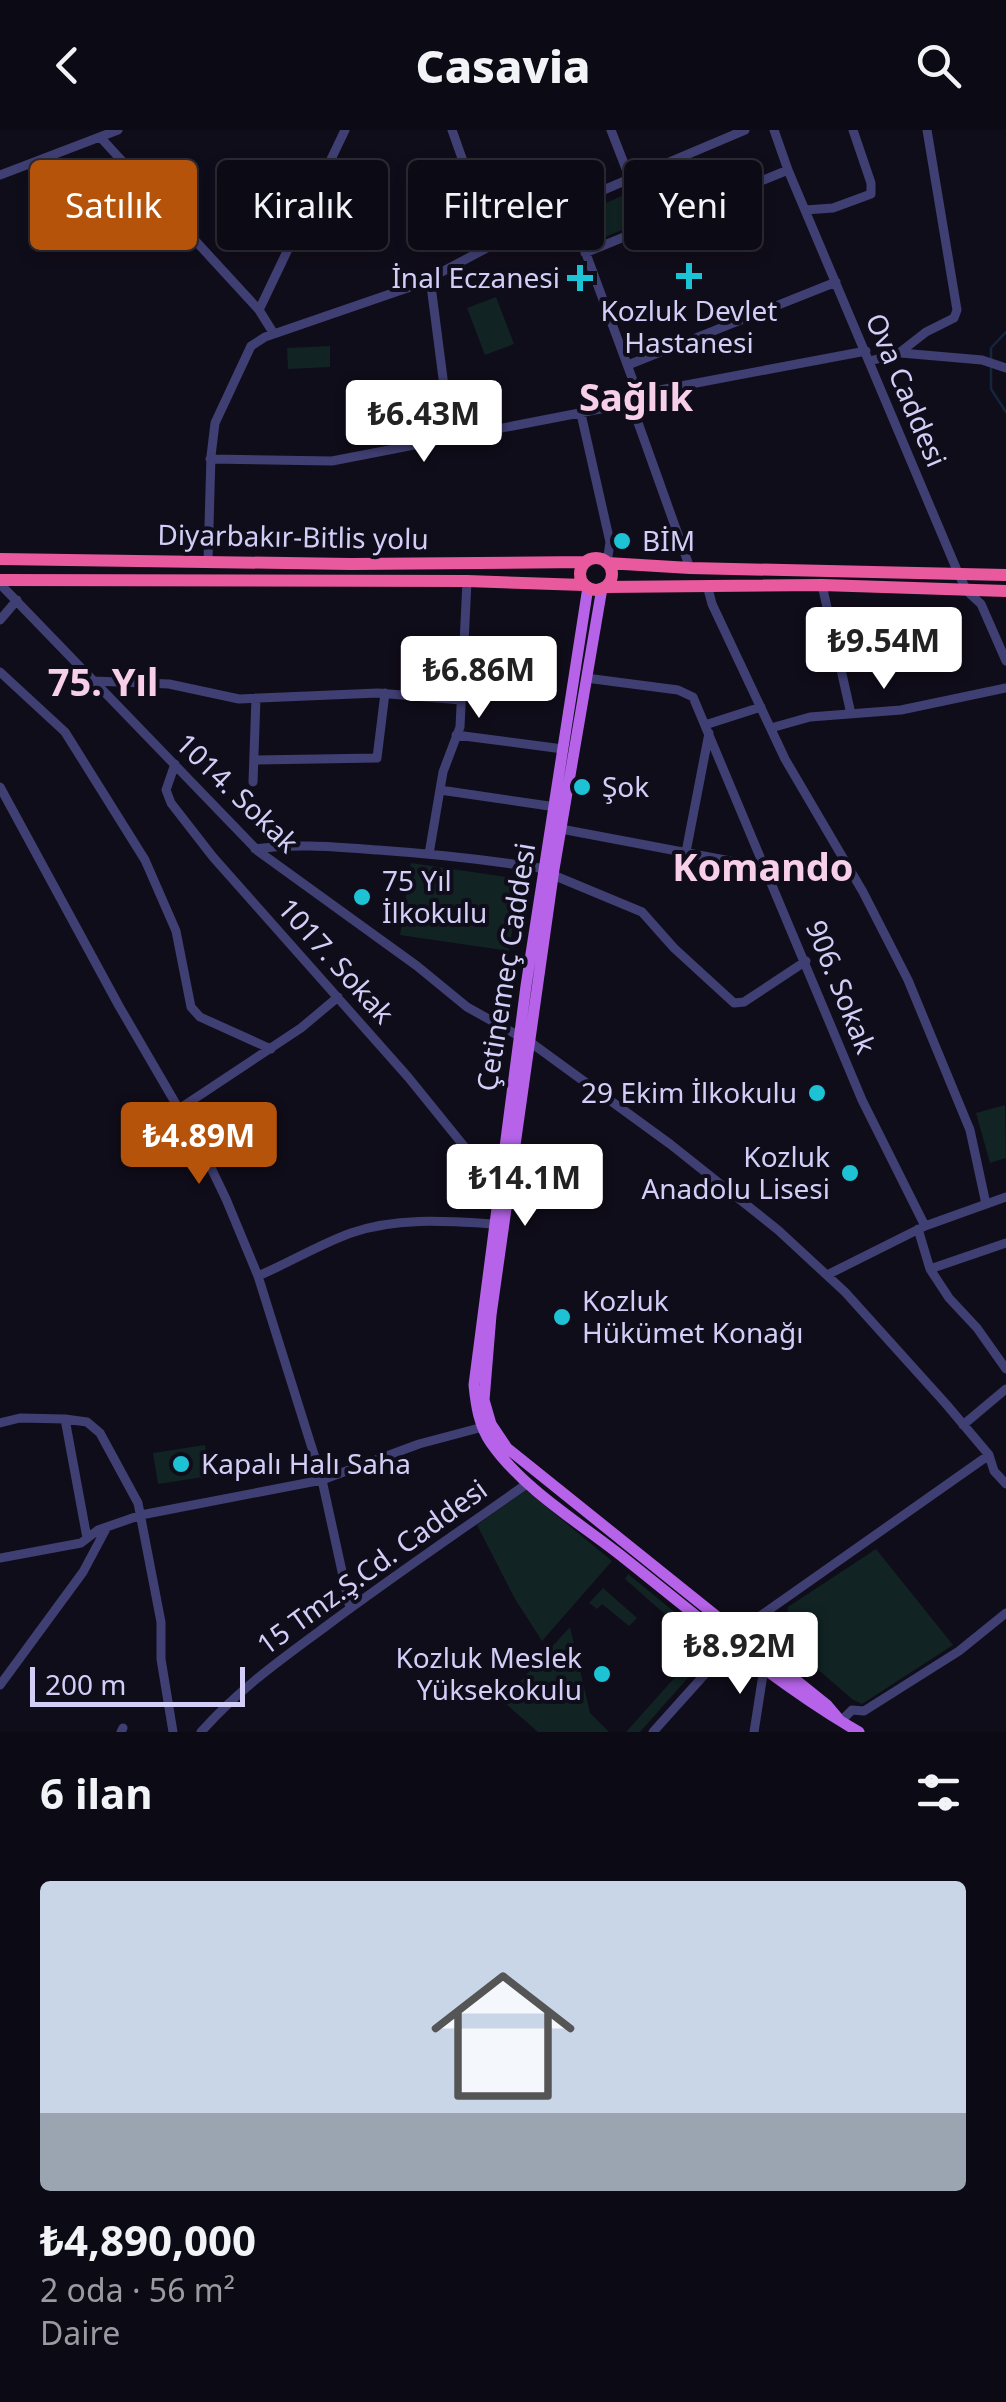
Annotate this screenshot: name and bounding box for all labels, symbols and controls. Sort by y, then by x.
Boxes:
text: Casavia [416,35,590,96]
icon: back [40,38,95,93]
icon: search [911,38,966,93]
chip: Satılık [30,160,197,250]
chip: Kiralık [217,160,388,250]
chip: Filtreler [408,160,604,250]
chip: Yeni [624,160,762,250]
place label: İnal Eczanesi [391,258,560,296]
marker: Kozluk Devlet Hastanesi [676,263,702,289]
marker: İnal Eczanesi [569,267,591,289]
place label: Kozluk Devlet Hastanesi [601,291,777,361]
street label: Ova Caddesi [858,307,956,472]
district label: Sağlık [579,370,693,422]
pin: ₺6.43M [343,380,505,465]
text: ₺6.43M [368,391,480,434]
street label: Diyarbakır-Bitlis yolu [157,515,429,557]
place label: BİM [642,521,695,559]
marker: BİM [611,530,633,552]
pin: ₺9.54M [803,607,965,692]
text: ₺9.54M [828,618,940,661]
pin: ₺6.86M [398,636,560,721]
text: ₺6.86M [423,647,535,690]
district label: 75. Yıl [48,655,158,707]
street label: 1014. Sokak [168,724,307,860]
place label: Şok [602,767,649,805]
marker: Şok [571,776,593,798]
street label: Çetinemeç Caddesi [467,840,543,1094]
district label: Komando [672,840,854,892]
place label: 75 Yıl İlkokulu [382,861,487,931]
marker: 75 Yıl İlkokulu [351,886,373,908]
street label: 1017. Sokak [270,889,403,1031]
street label: 906. Sokak [798,914,886,1059]
place label: 29 Ekim İlkokulu [581,1073,797,1111]
marker: 29 Ekim İlkokulu [806,1082,828,1104]
pin: ₺4.89M [118,1102,280,1187]
text: ₺4.89M [143,1113,255,1156]
place label: Kozluk Anadolu Lisesi [641,1137,830,1207]
pin: ₺14.1M [444,1144,606,1229]
text: ₺14.1M [469,1155,581,1198]
marker: Kozluk Anadolu Lisesi [839,1162,861,1184]
place label: Kozluk Hükümet Konağı [582,1281,803,1351]
marker: Kozluk Hükümet Konağı [551,1306,573,1328]
place label: Kapalı Halı Saha [201,1444,411,1482]
marker: Kapalı Halı Saha [170,1453,192,1475]
street label: 15 Tmz.Ş.Cd. Caddesi [249,1470,494,1663]
pin: ₺8.92M [659,1612,821,1697]
text: ₺8.92M [684,1623,796,1666]
place label: Kozluk Meslek Yüksekokulu [396,1638,582,1708]
scale bar [30,1662,245,1706]
marker: Kozluk Meslek Yüksekokulu [591,1663,613,1685]
text: 200 m [45,1665,127,1703]
text: 6 ilan [40,1764,152,1821]
icon: filters [911,1765,966,1820]
icon: home [413,1946,593,2126]
text: ₺4,890,000 [40,2211,256,2268]
text: 2 oda · 56 m² [40,2268,235,2311]
text: Daire [40,2311,120,2354]

